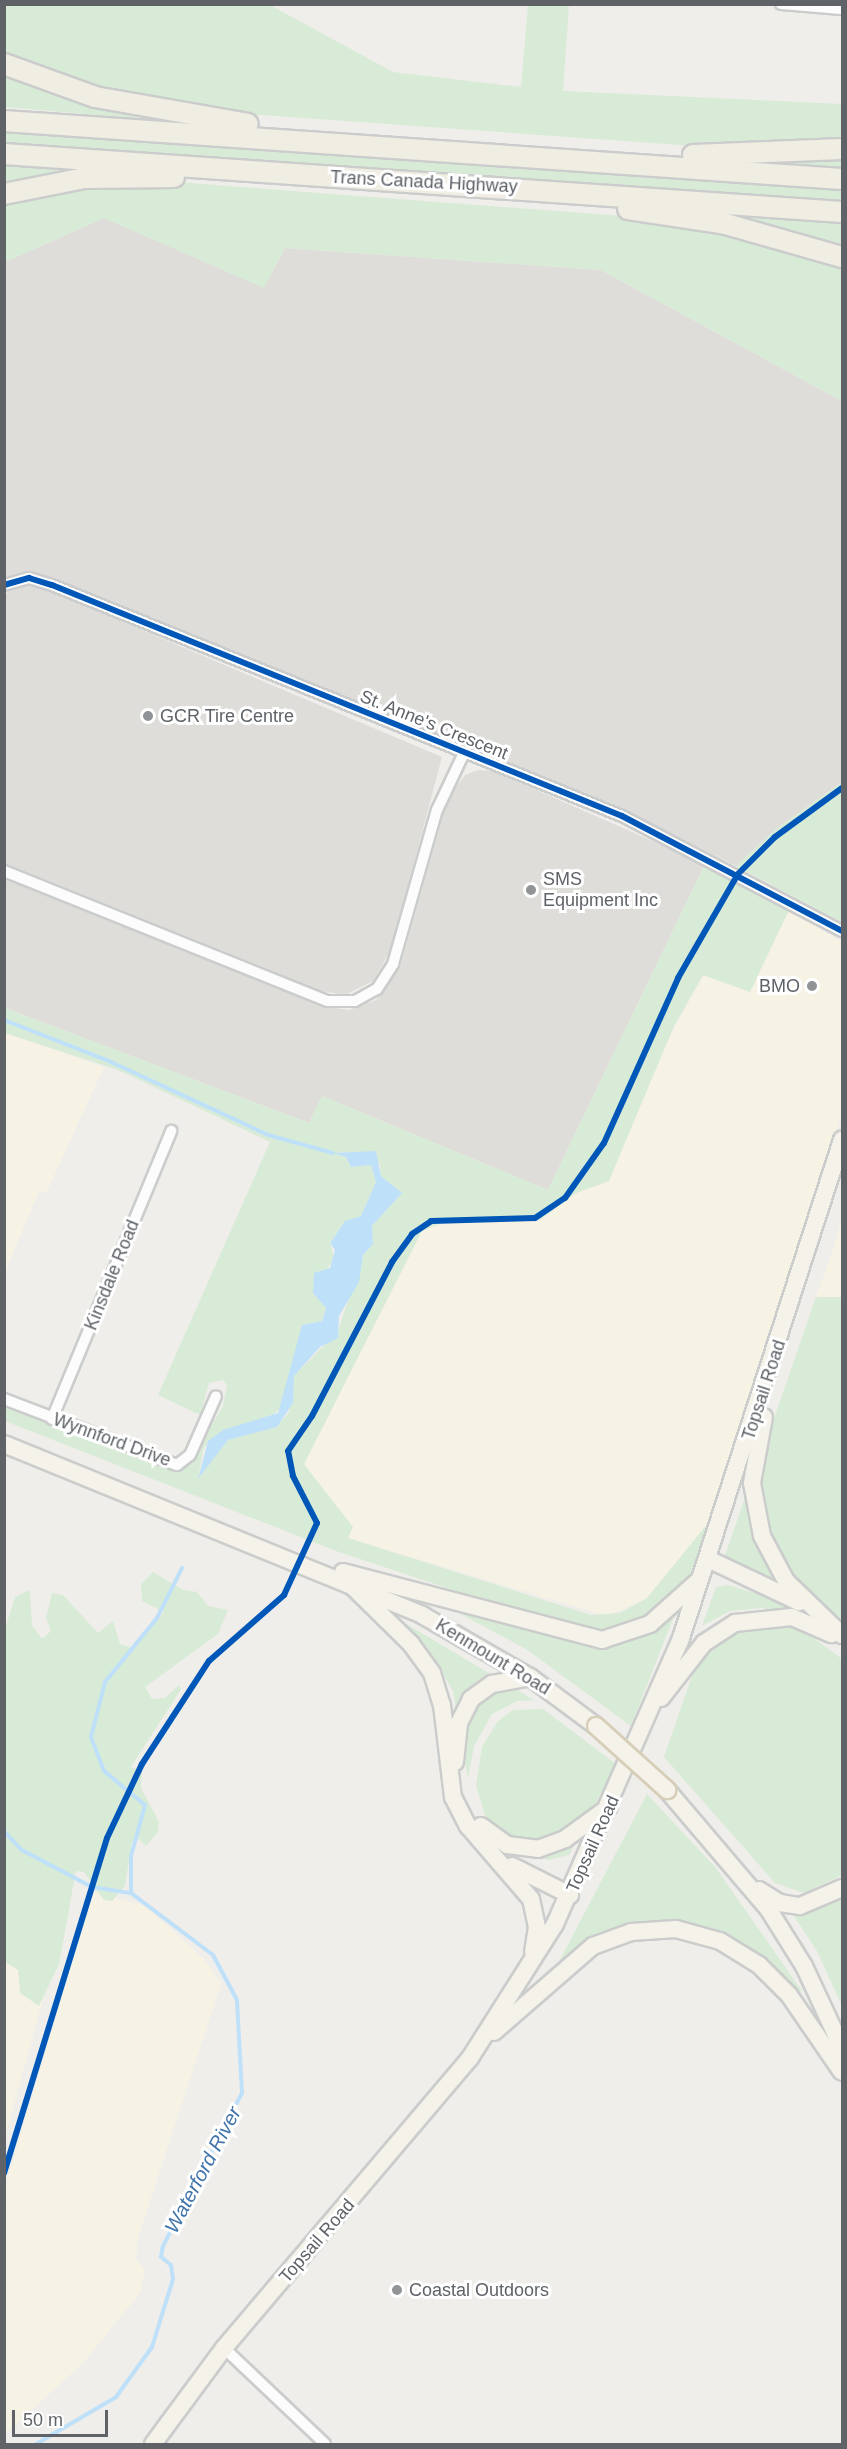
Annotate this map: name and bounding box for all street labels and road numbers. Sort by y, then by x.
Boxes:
street label: Trans Canada Highway [330,166,518,198]
street label: St. Anne's Crescent [356,685,512,765]
street label: Kinsdale Road [80,1217,144,1333]
street label: Topsail Road [738,1337,790,1443]
street label: Wynnford Drive [50,1409,174,1471]
street label: Kenmount Road [432,1614,554,1700]
street label: Topsail Road [562,1792,624,1896]
street label: Topsail Road [275,2195,359,2287]

